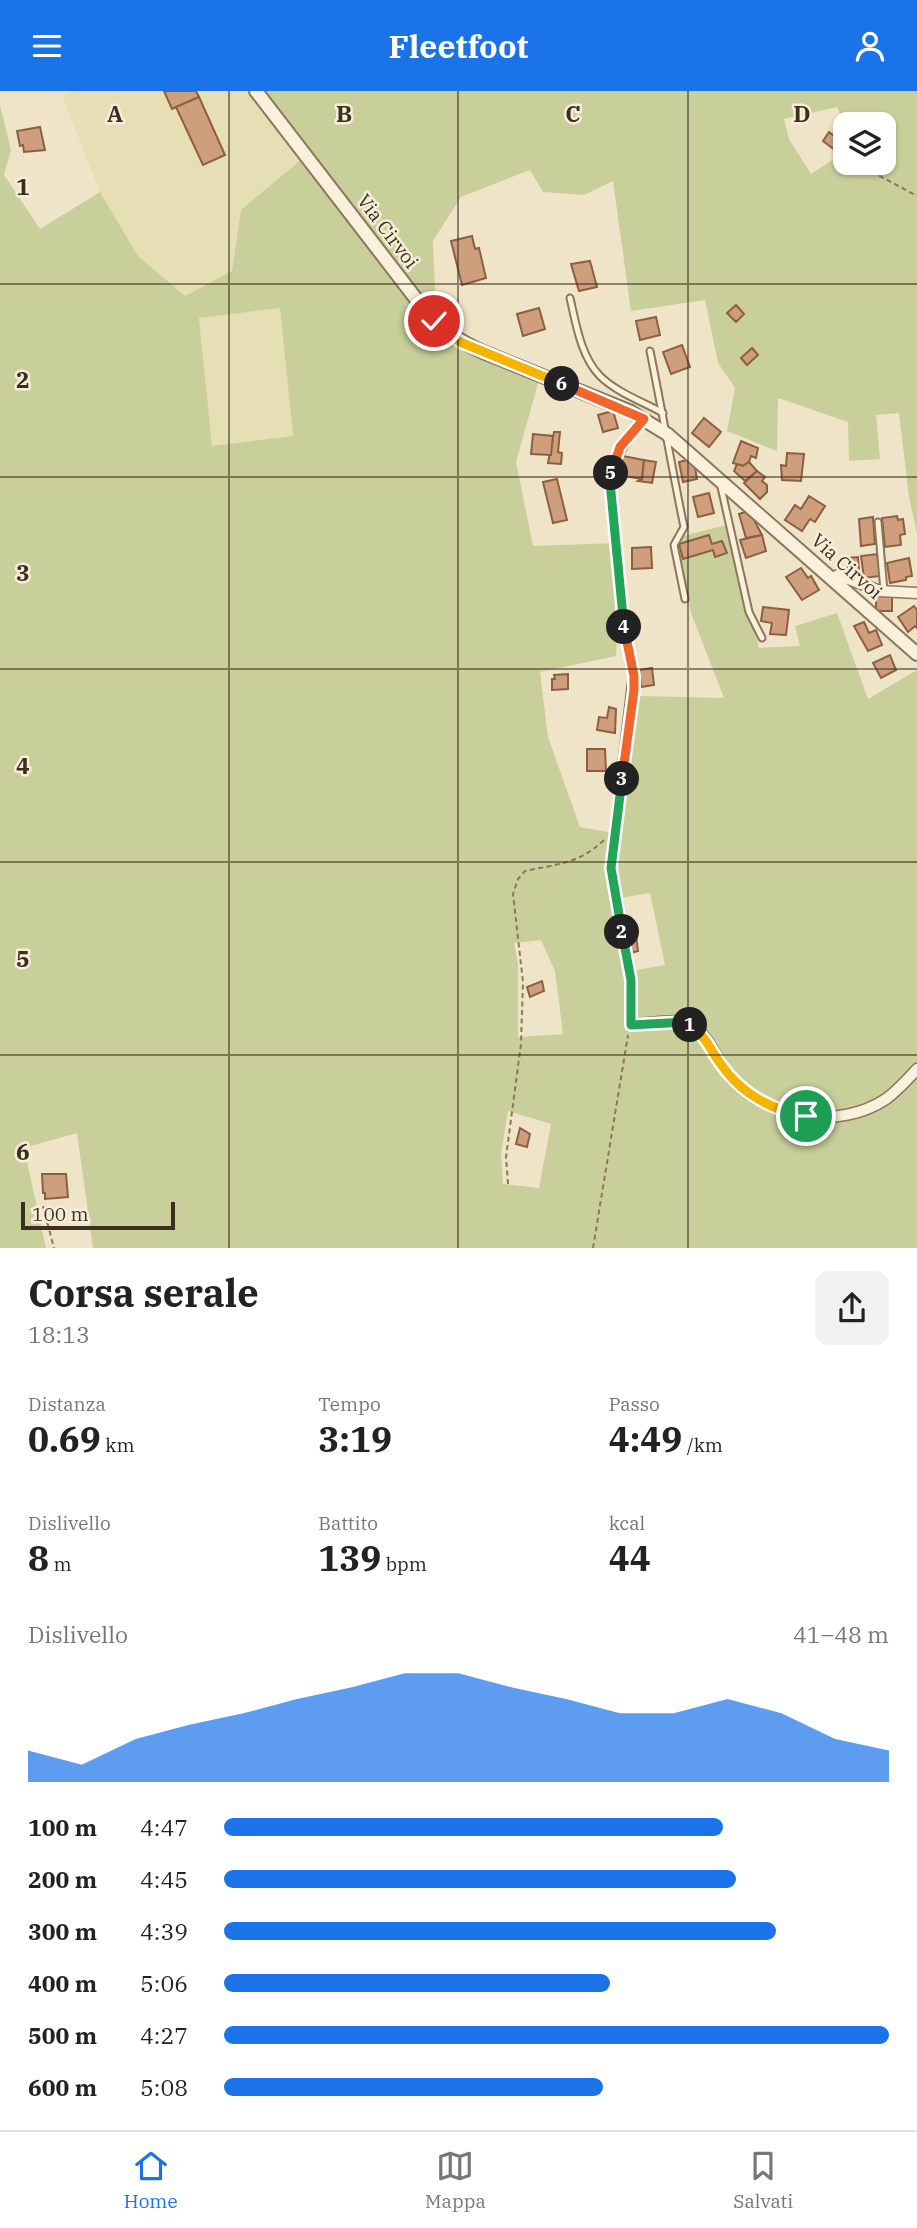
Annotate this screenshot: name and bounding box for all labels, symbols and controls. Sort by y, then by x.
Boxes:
text: Fleetfoot [388,25,529,67]
icon: menu [28,27,66,65]
icon: person [851,27,889,65]
text: A [107,98,123,128]
text: B [336,98,352,128]
text: C [565,98,581,128]
text: D [793,98,811,128]
map controls [833,112,896,175]
button: layers [833,112,896,175]
text: 1 [16,171,30,201]
street label: Via Cirvoi [352,189,424,273]
pin [404,291,464,351]
icon: check [415,302,453,340]
text: 2 [16,364,30,394]
pin: 6 [544,367,580,401]
text: 6 [556,371,567,395]
pin: 5 [594,455,628,491]
text: 5 [605,460,616,484]
street label: Via Cirvoi [807,528,887,604]
text: 3 [16,557,30,587]
pin: 4 [606,609,642,645]
text: 4 [618,614,629,638]
text: 4 [16,750,30,780]
pin: 3 [604,761,640,797]
text: 3 [616,766,627,790]
pin: 2 [604,915,640,949]
text: 2 [616,919,627,943]
text: 5 [16,943,30,973]
pin: 1 [672,1007,708,1042]
text: 1 [684,1012,695,1036]
pin [776,1086,836,1146]
icon: arrive [787,1097,825,1135]
text: 6 [16,1136,30,1166]
scale bar [21,1199,175,1231]
text: 100 m [32,1202,89,1226]
text: Corsa serale [28,1268,259,1317]
button: share [815,1271,889,1345]
text: 18:13 [28,1319,90,1349]
text: Distanza [28,1392,106,1416]
text: Tempo [318,1392,381,1416]
text: Passo [609,1392,660,1416]
text: 0.69 [28,1416,101,1462]
text: 3:19 [318,1416,392,1462]
text: 4:49 [609,1416,682,1462]
text: km [101,1433,135,1457]
text: /km [682,1433,723,1457]
text: Dislivello [28,1511,111,1535]
text: Battito [318,1511,378,1535]
text: kcal [609,1511,645,1535]
text: 8 [28,1535,49,1581]
text: 139 [318,1535,381,1581]
text: 44 [609,1535,651,1581]
text: m [49,1552,72,1576]
text: bpm [381,1552,427,1576]
text: Dislivello [28,1619,128,1649]
text: 41–48 m [793,1619,889,1649]
text: 100 m [28,1812,97,1842]
text: 4:47 [140,1812,188,1842]
text: 200 m [28,1864,97,1894]
text: 4:45 [140,1864,188,1894]
text: 300 m [28,1916,97,1946]
text: 4:39 [140,1916,188,1946]
text: 400 m [28,1968,97,1998]
text: 5:06 [140,1968,188,1998]
text: 500 m [28,2020,97,2050]
text: 4:27 [140,2020,188,2050]
text: 600 m [28,2072,97,2102]
text: 5:08 [140,2072,188,2102]
tab: Home [124,2147,178,2213]
tab: Mappa [425,2147,486,2213]
tab: Salvati [733,2147,793,2213]

